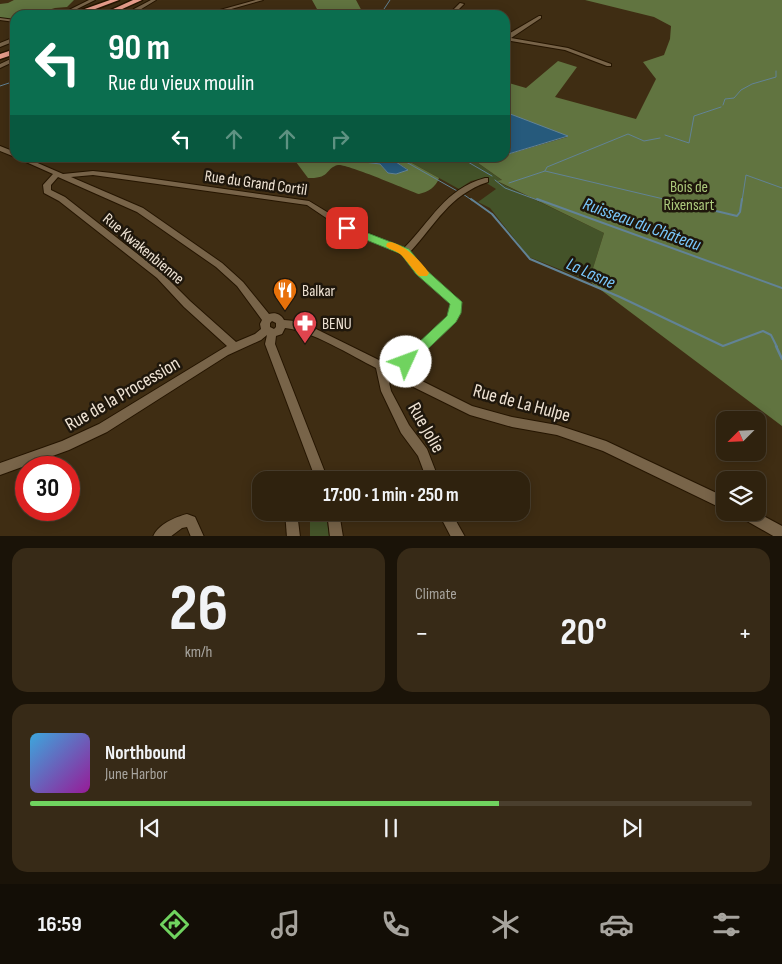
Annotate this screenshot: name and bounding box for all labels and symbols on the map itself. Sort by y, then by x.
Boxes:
street label: Rue du Grand Cortil [203,167,308,200]
park label: Bois de Rixensart [664,178,715,215]
water label: Ruisseau du Château [580,193,704,256]
pin [326,207,368,249]
street label: Rue Kwakenbienne [99,210,188,289]
water label: La Lasne [563,254,618,293]
restaurant icon: Balkar [272,277,298,311]
place label: Balkar [302,282,336,301]
pharmacy icon: BENU [292,310,318,344]
place label: BENU [322,315,352,334]
position arrow [379,335,431,387]
street label: Rue de la Procession [61,352,184,437]
street label: Rue de La Hulpe [470,379,573,427]
street label: Rue Jolie [402,399,449,457]
north arrow [716,411,766,461]
speed limit sign: 30 [15,456,80,521]

